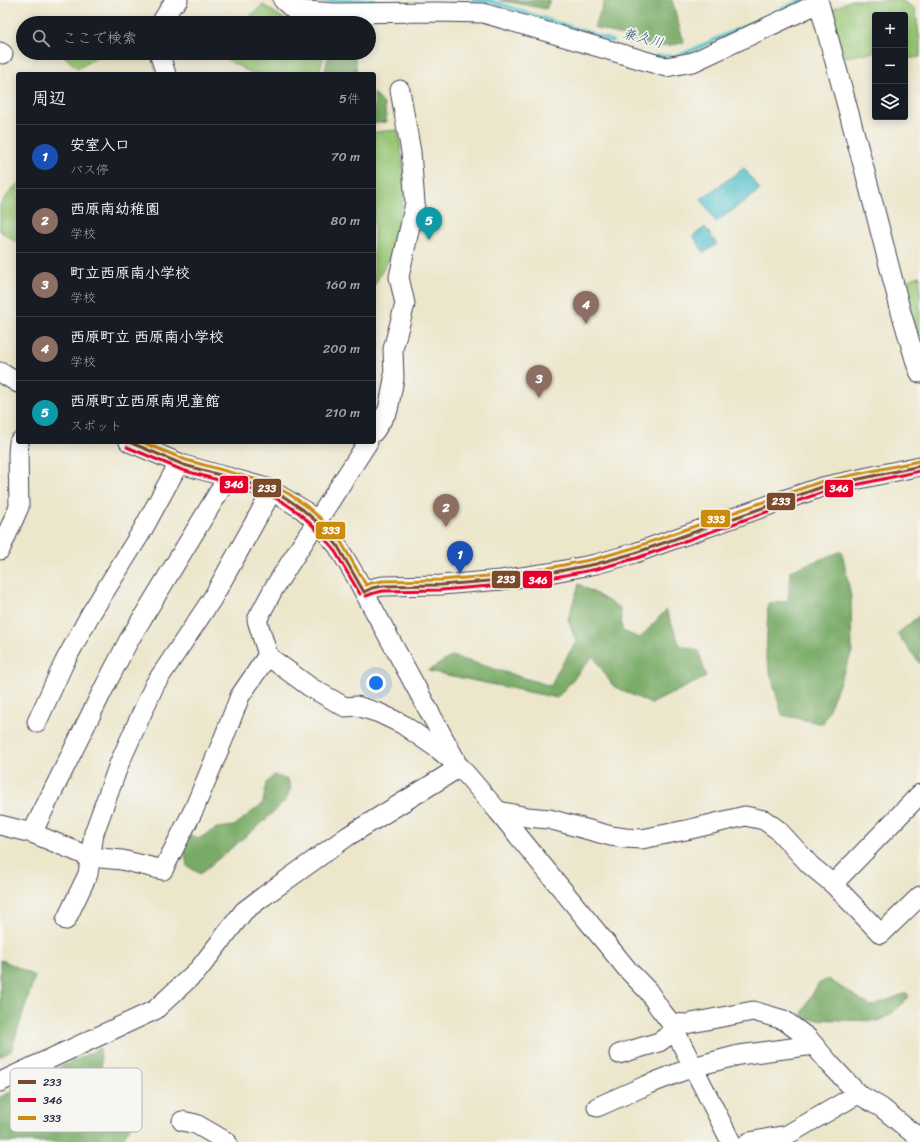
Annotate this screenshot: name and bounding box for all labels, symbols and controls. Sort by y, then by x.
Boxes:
map controls [872,12,908,120]
button: + [872,12,908,48]
search box [16,16,376,60]
water label: 兼久川 [619,20,667,56]
text: ここで検索 [62,25,137,51]
icon: search [30,27,52,49]
button: − [872,48,908,84]
text: 周辺 [32,83,66,113]
button: layers [872,84,908,120]
text: 5件 [339,87,360,110]
text: 安室入口 [70,132,130,158]
text: 1 [42,145,48,168]
text: 70 m [331,145,360,168]
text: バス停 [70,158,109,181]
text: 西原南幼稚園 [70,196,160,222]
pin: 5 [416,207,442,240]
text: 2 [41,209,49,232]
text: 80 m [331,209,360,232]
text: 学校 [70,222,96,245]
text: 町立西原南小学校 [70,260,190,286]
text: 3 [41,273,49,296]
text: 160 m [325,273,360,296]
text: 学校 [70,286,96,309]
pin: 4 [573,291,599,324]
text: 西原町立 西原南小学校 [70,324,224,350]
text: 4 [41,337,49,360]
text: 200 m [323,337,360,360]
text: 学校 [70,350,96,373]
pin: 3 [526,365,552,398]
text: 西原町立西原南児童館 [70,388,220,414]
text: 5 [41,401,49,424]
text: 210 m [325,401,360,424]
text: スポット [70,414,122,437]
line badge: 346 [219,475,249,494]
text: 346 [223,475,244,494]
line badge: 233 [252,478,282,498]
text: 233 [257,479,277,498]
line badge: 346 [824,479,854,498]
text: 346 [828,479,849,498]
line badge: 233 [766,492,796,511]
text: 233 [771,492,791,511]
pin: 2 [433,494,459,527]
line badge: 333 [700,509,731,528]
text: 333 [706,510,726,529]
line badge: 333 [315,521,346,540]
text: 333 [321,521,341,540]
pin: 1 [447,541,473,574]
line badge: 233 [491,570,521,589]
text: 233 [496,570,516,589]
line badge: 346 [522,570,553,589]
text: 346 [527,571,548,590]
your location [366,673,386,693]
legend [10,1068,142,1132]
text: 233 [43,1073,61,1092]
text: 346 [43,1091,62,1110]
text: 333 [43,1109,61,1128]

